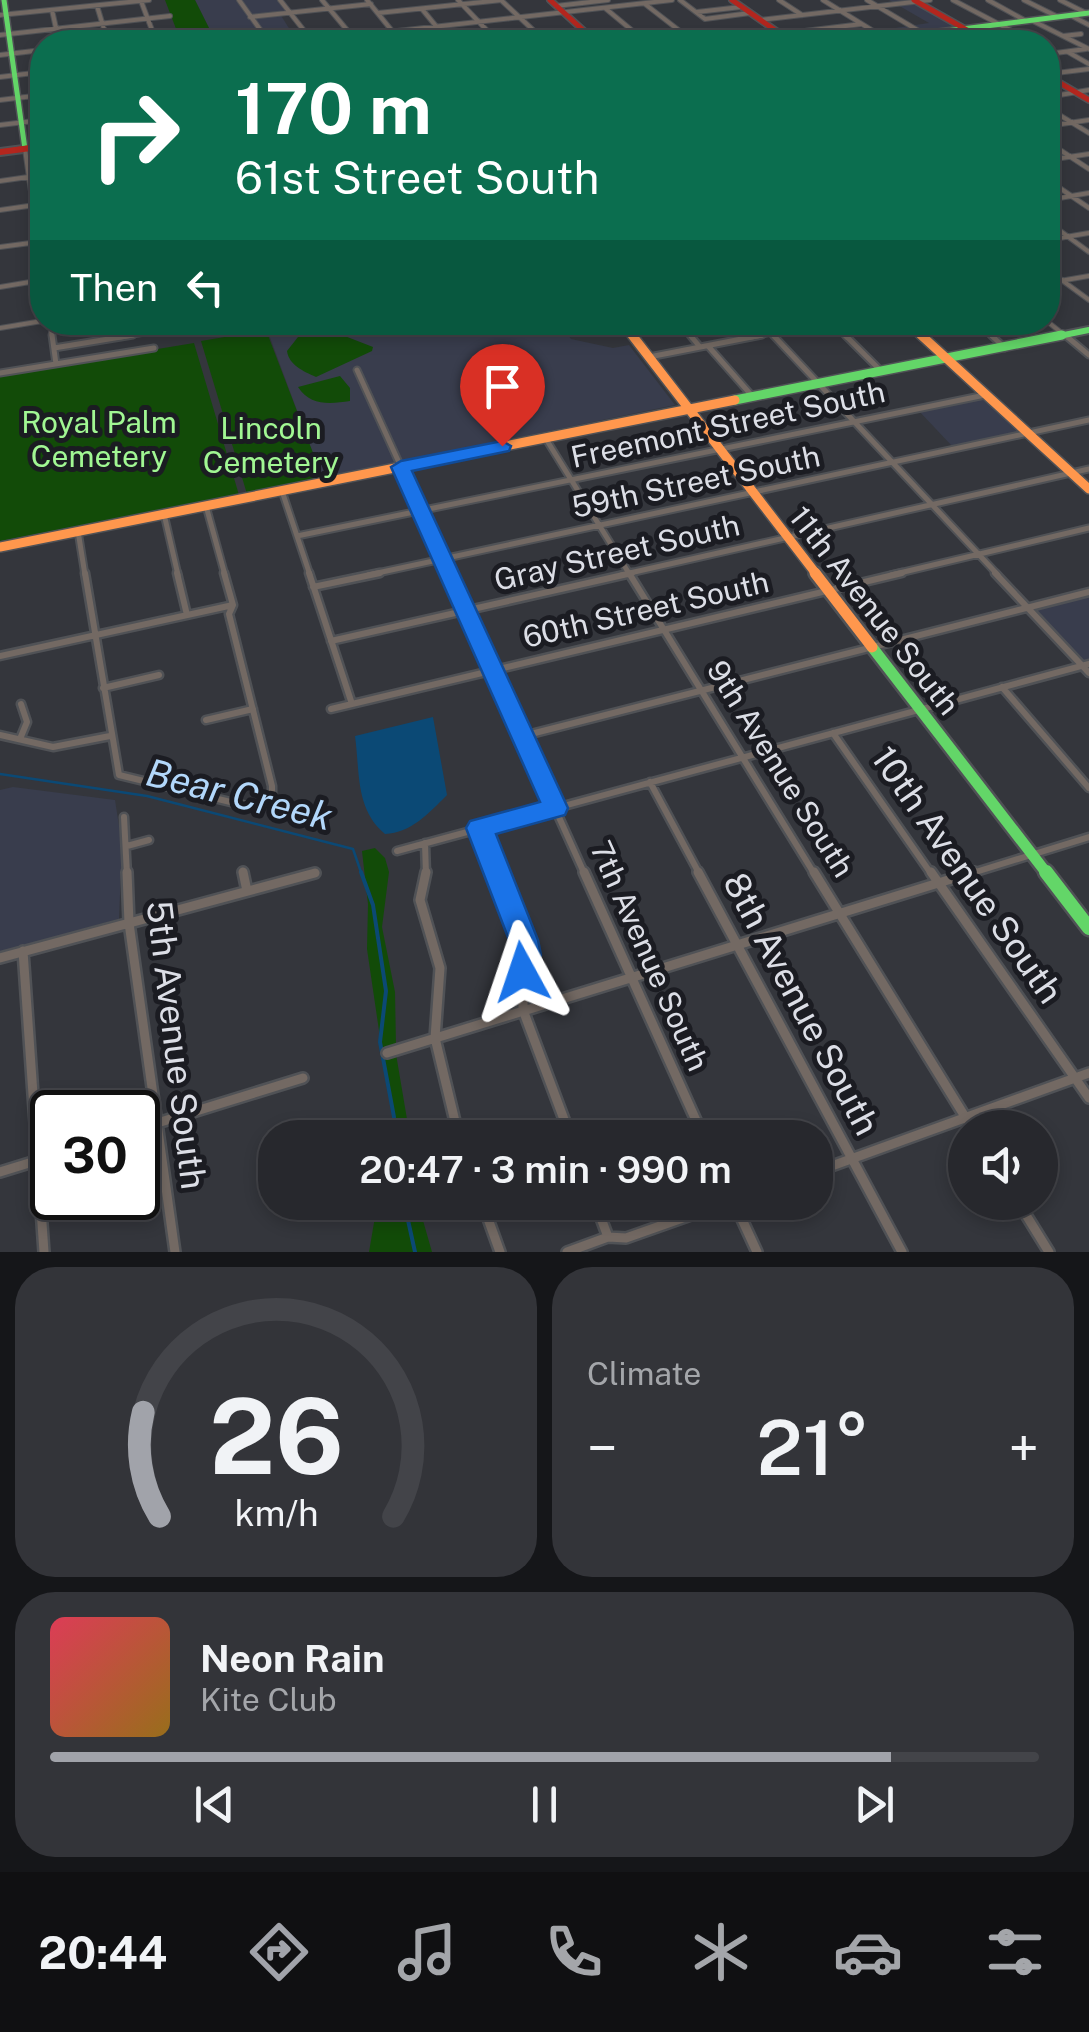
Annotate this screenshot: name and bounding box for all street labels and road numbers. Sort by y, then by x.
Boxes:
street label: Freemont Street South [567,373,888,475]
street label: 59th Street South [569,437,823,525]
street label: 11th Avenue South [782,499,967,722]
street label: Gray Street South [491,506,743,598]
street label: 60th Street South [519,563,772,655]
street label: 9th Avenue South [700,654,862,883]
street label: 10th Avenue South [864,739,1071,1011]
street label: 7th Avenue South [583,835,717,1076]
street label: 8th Avenue South [715,866,888,1142]
street label: 5th Avenue South [138,898,215,1192]

